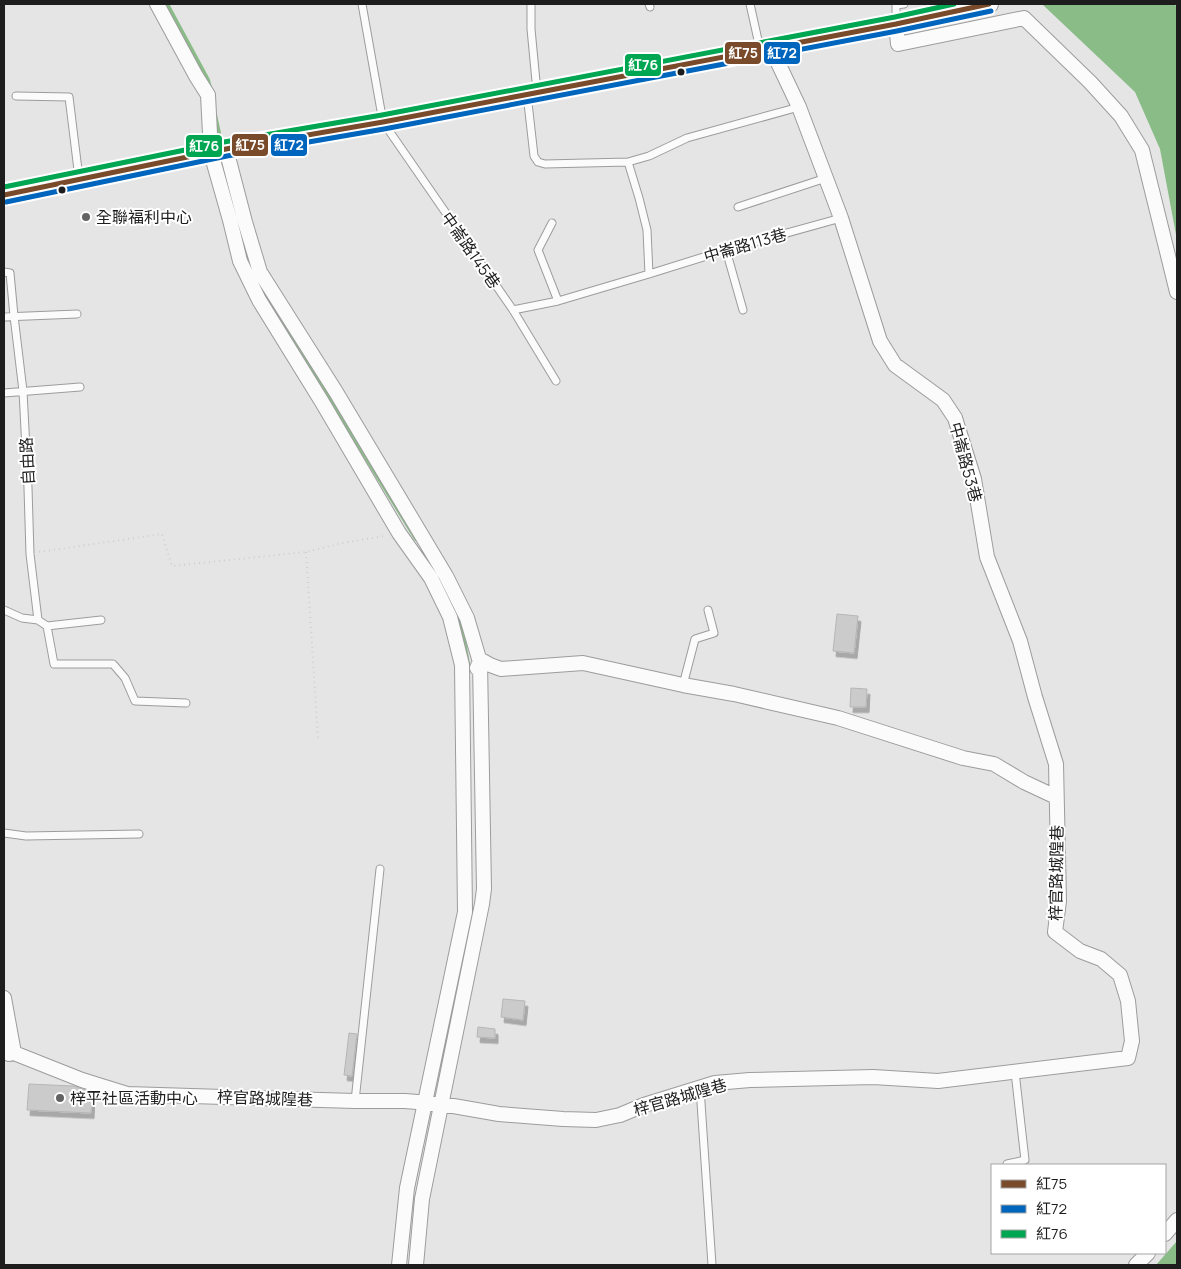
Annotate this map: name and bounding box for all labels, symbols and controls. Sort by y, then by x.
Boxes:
line badge: 紅75 [724,41,762,65]
line badge: 紅72 [763,41,801,65]
text: 紅75 [728,43,758,62]
text: 紅72 [767,43,797,62]
line badge: 紅76 [624,53,662,77]
text: 紅76 [628,55,658,74]
unlabelled marker [676,67,686,77]
line badge: 紅75 [231,133,269,157]
line badge: 紅72 [270,133,308,157]
line badge: 紅76 [185,134,223,158]
text: 紅75 [235,135,265,154]
text: 紅72 [274,135,304,154]
text: 紅76 [189,136,219,155]
unlabelled marker [57,185,67,195]
place label: 全聯福利中心 [96,206,192,228]
street label: 中崙路145巷 [436,207,506,293]
marker: 全聯福利中心 [80,211,92,223]
street label: 中崙路113巷 [701,223,789,267]
street label: 中崙路53巷 [945,420,987,504]
street label: 自由路 [15,436,39,486]
street label: 梓官路城隍巷 [1044,825,1068,921]
street label: 梓官路城隍巷 [631,1073,729,1121]
street label: 梓官路城隍巷 [217,1085,313,1111]
place label: 梓平社區活動中心 [70,1087,198,1109]
marker: 梓平社區活動中心 [54,1092,66,1104]
legend [991,1164,1166,1254]
text: 紅75 [1036,1173,1067,1194]
text: 紅72 [1036,1198,1067,1219]
text: 紅76 [1036,1223,1068,1244]

